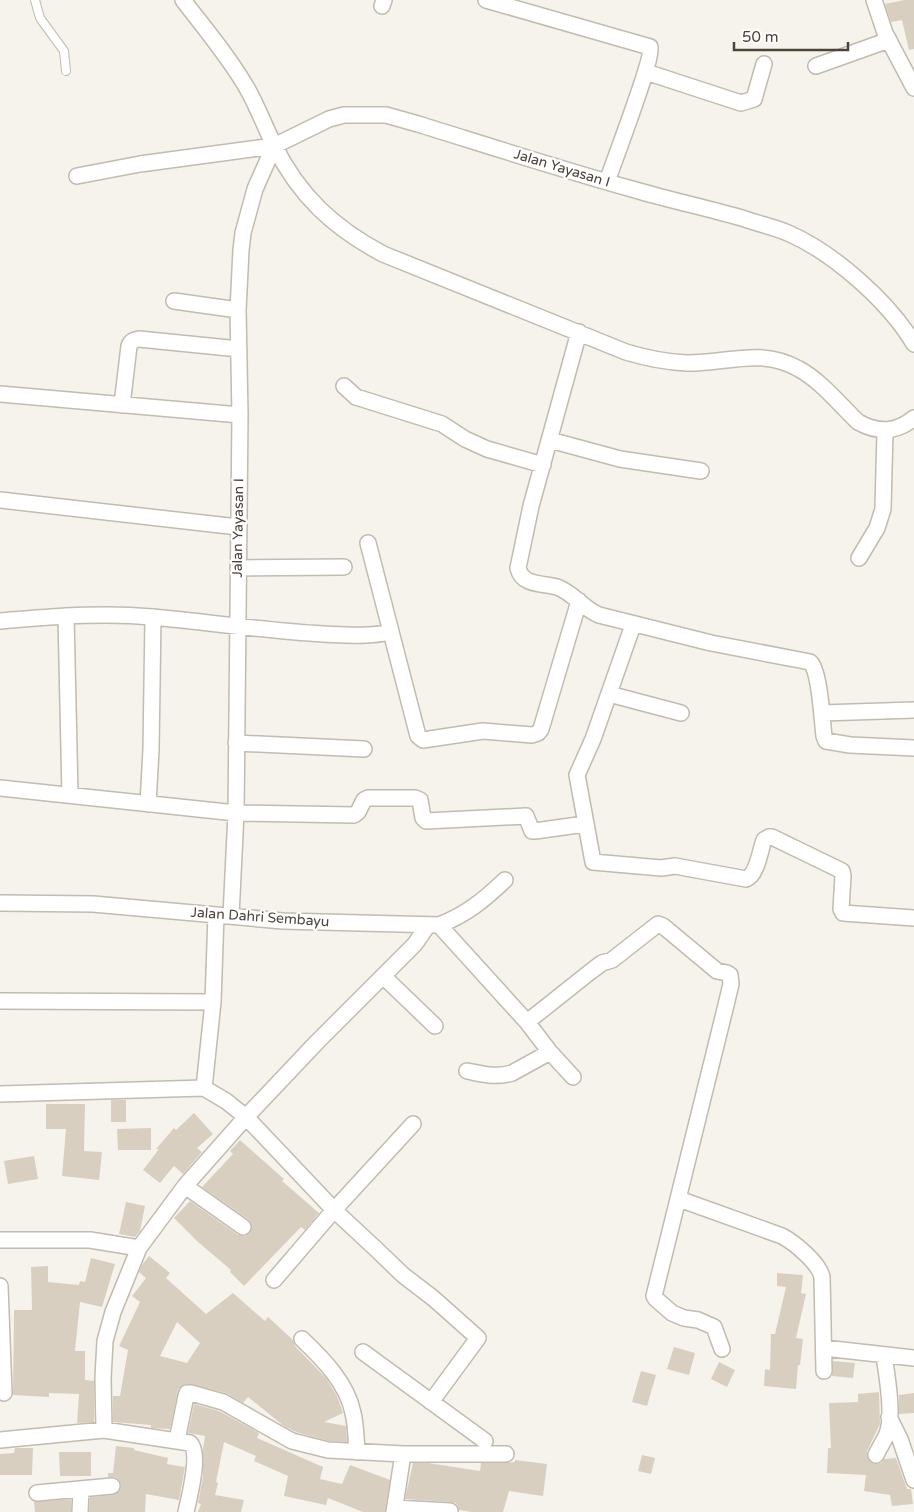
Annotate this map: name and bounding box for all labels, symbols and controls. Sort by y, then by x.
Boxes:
scale bar [734,20,848,52]
text: 50 m [742,28,779,46]
street label: Jalan Yayasan I [512,145,612,191]
street label: Jalan Yayasan I [229,478,247,578]
street label: Jalan Dahri Sembayu [190,904,330,930]

